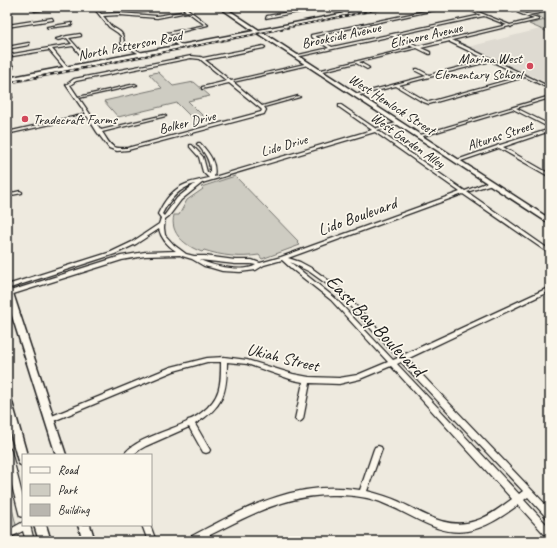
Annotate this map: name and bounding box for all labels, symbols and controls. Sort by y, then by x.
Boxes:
street label: Brookside Avenue [300,19,384,52]
street label: Elsinore Avenue [388,19,465,52]
street label: North Patterson Road [76,27,186,64]
place label: Marina West Elementary School [435,50,525,83]
marker: Marina West Elementary School [525,61,535,71]
street label: West Hemlock Street [346,70,440,140]
street label: Bolker Drive [157,107,219,138]
street label: West Garden Alley [368,109,449,173]
place label: Tradecraft Farms [33,111,118,128]
marker: Tradecraft Farms [20,114,30,124]
street label: Alturas Street [465,116,537,154]
street label: Lido Drive [259,130,311,160]
street label: Lido Boulevard [315,191,402,240]
street label: East Bay Boulevard [321,269,433,384]
street label: Ukiah Street [245,338,323,377]
legend [22,454,152,526]
text: Road [58,462,80,478]
text: Park [58,482,79,498]
text: Building [58,502,90,518]

